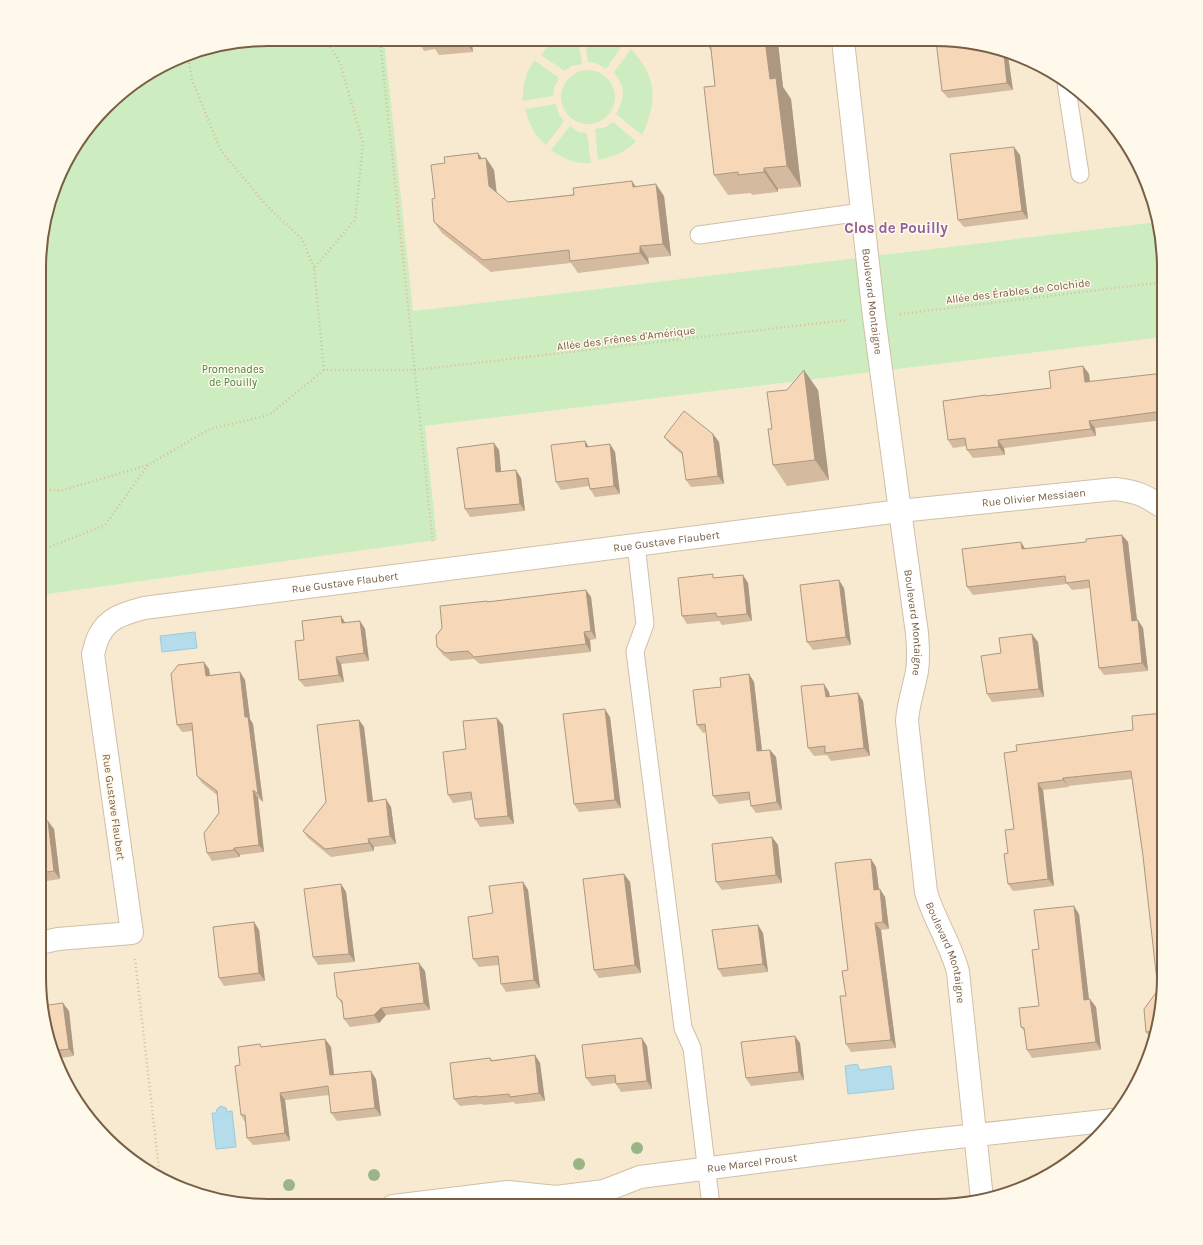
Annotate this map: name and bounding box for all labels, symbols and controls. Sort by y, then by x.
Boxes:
district label: Clos de Pouilly [844,219,948,237]
street label: Boulevard Montaigne [859,248,885,356]
street label: Allée des Érables de Colchide [945,274,1091,307]
street label: Allée des Frênes d'Amérique [556,324,696,353]
park label: Promenades de Pouilly [202,363,265,389]
street label: Rue Olivier Messiaen [981,486,1086,510]
street label: Rue Gustave Flaubert [612,528,720,555]
street label: Rue Gustave Flaubert [291,569,399,596]
street label: Boulevard Montaigne [901,569,924,677]
street label: Rue Gustave Flaubert [100,753,127,861]
street label: Boulevard Montaigne [923,900,967,1004]
street label: Rue Marcel Proust [706,1151,798,1175]

